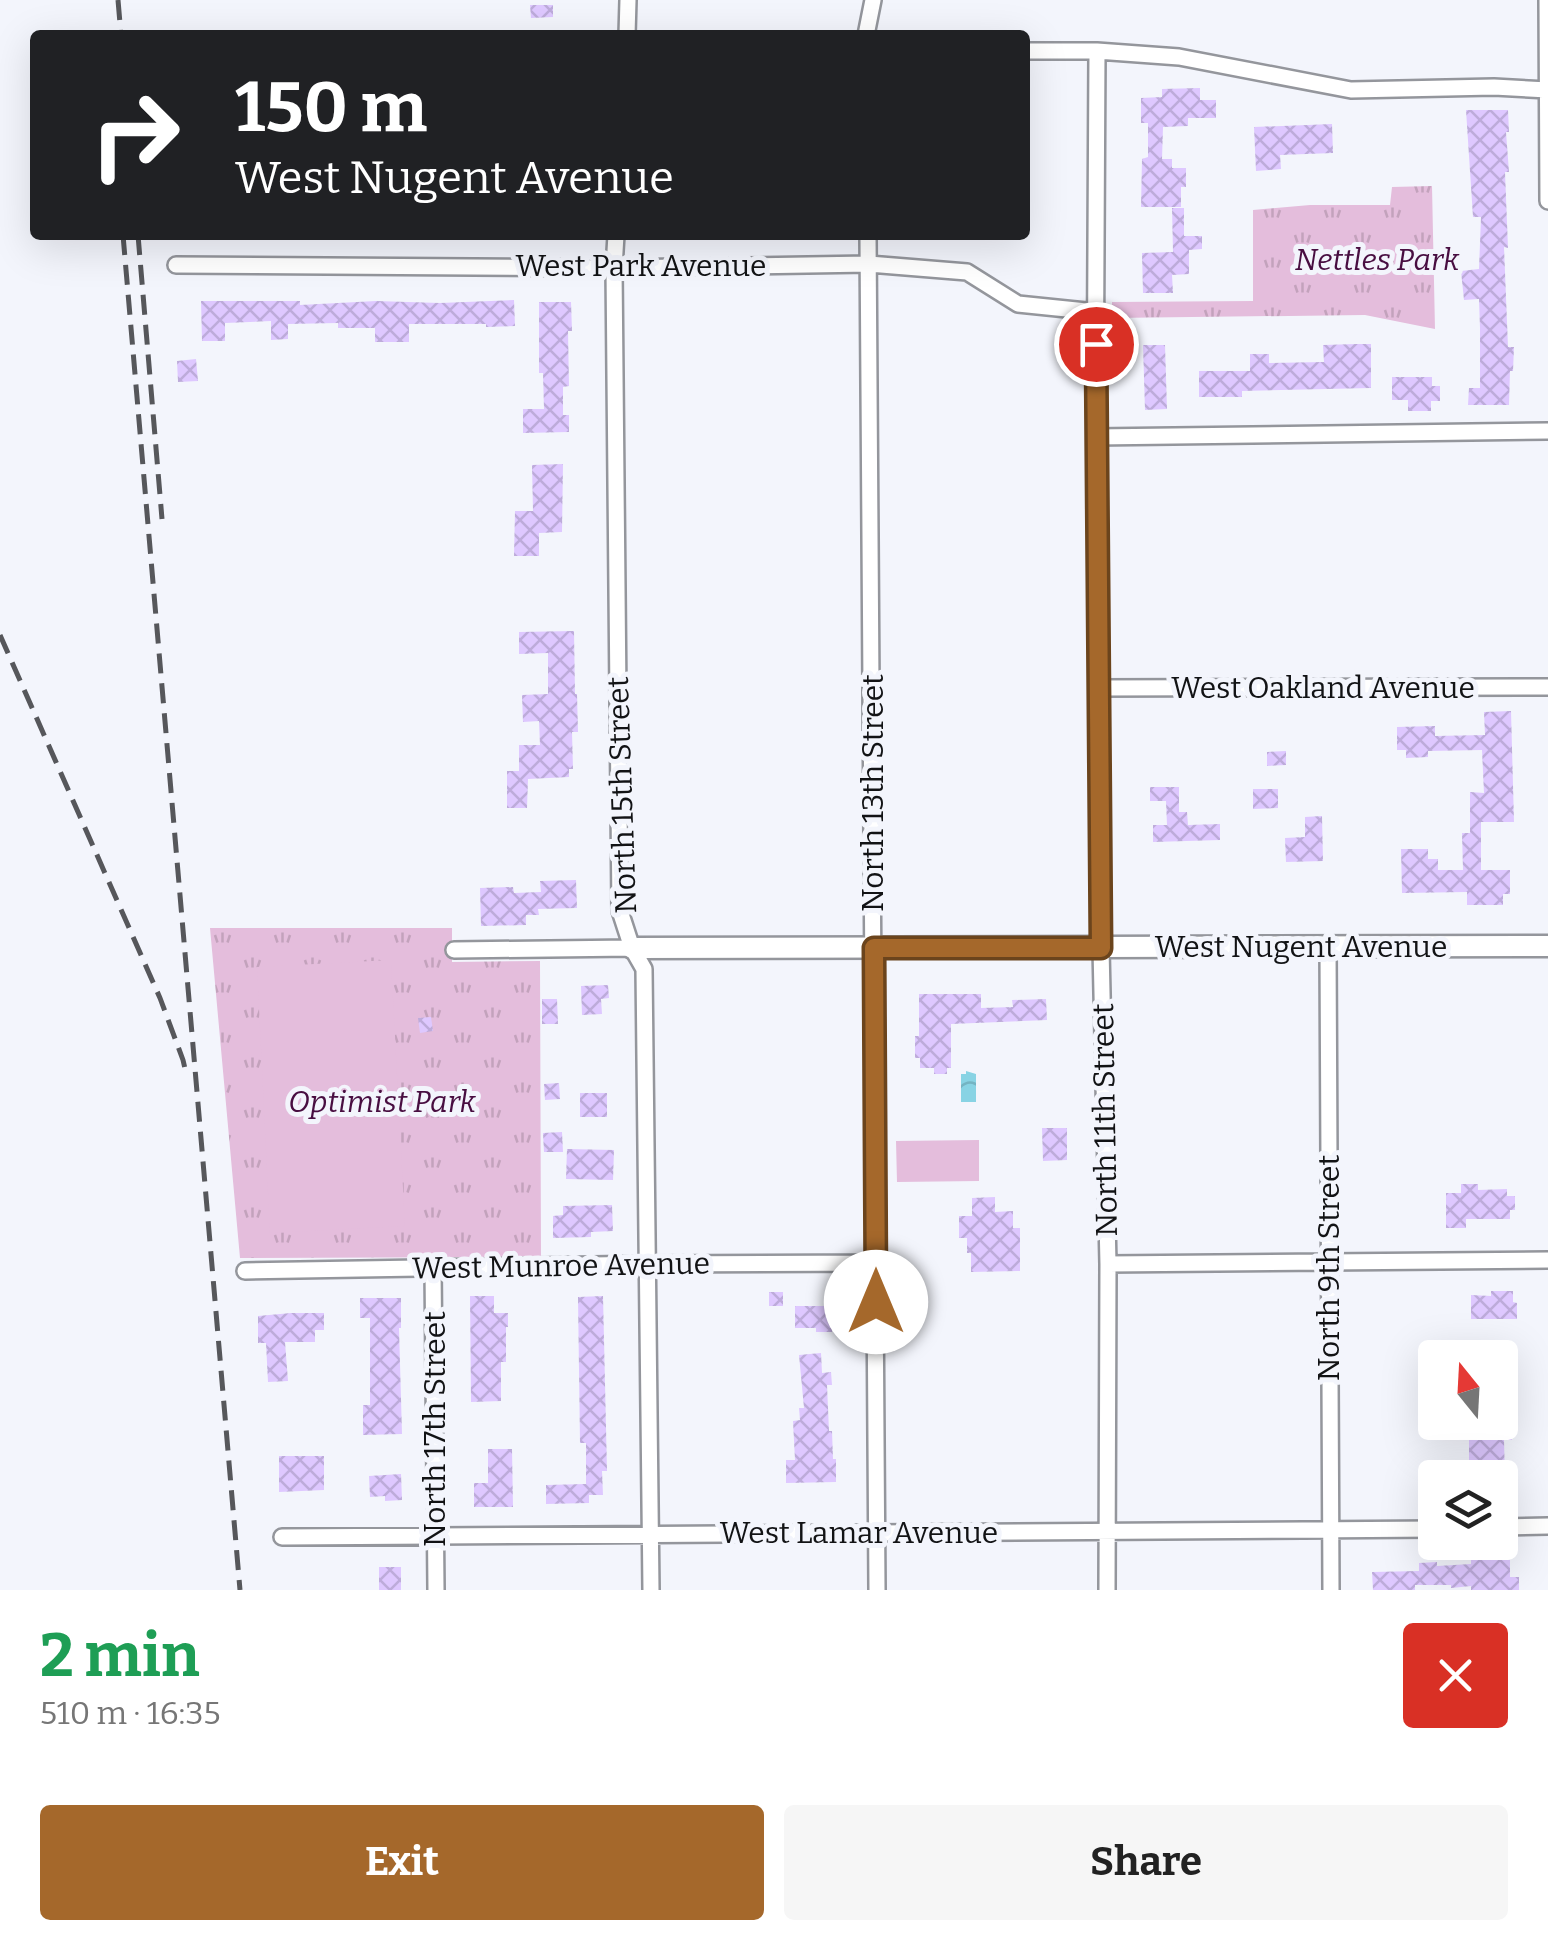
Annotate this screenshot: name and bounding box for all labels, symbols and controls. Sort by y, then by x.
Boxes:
text: 150 m [235,66,427,150]
icon: right [70,70,200,200]
text: West Nugent Avenue [235,151,674,205]
park label: Nettles Park [1295,242,1460,278]
street label: West Park Avenue [516,248,766,284]
pin [1054,302,1139,387]
icon: arrive [1069,317,1124,372]
street label: West Oakland Avenue [1171,670,1475,706]
street label: North 13th Street [855,674,891,912]
street label: North 15th Street [600,676,644,914]
street label: West Nugent Avenue [1155,929,1447,965]
street label: North 11th Street [1085,1003,1125,1237]
park label: Optimist Park [288,1084,477,1120]
street label: North 9th Street [1311,1155,1347,1381]
street label: West Munroe Avenue [412,1245,710,1287]
position arrow [824,1250,928,1354]
street label: North 17th Street [417,1311,453,1547]
north arrow [1418,1340,1518,1440]
map controls [1418,1340,1518,1560]
button: layers [1418,1460,1518,1560]
street label: West Lamar Avenue [720,1515,998,1551]
text: 2 min [40,1620,200,1692]
button: close [1403,1623,1508,1728]
text: 510 m · 16:35 [40,1694,221,1732]
button: Exit [40,1805,764,1920]
button: Share [784,1805,1508,1920]

